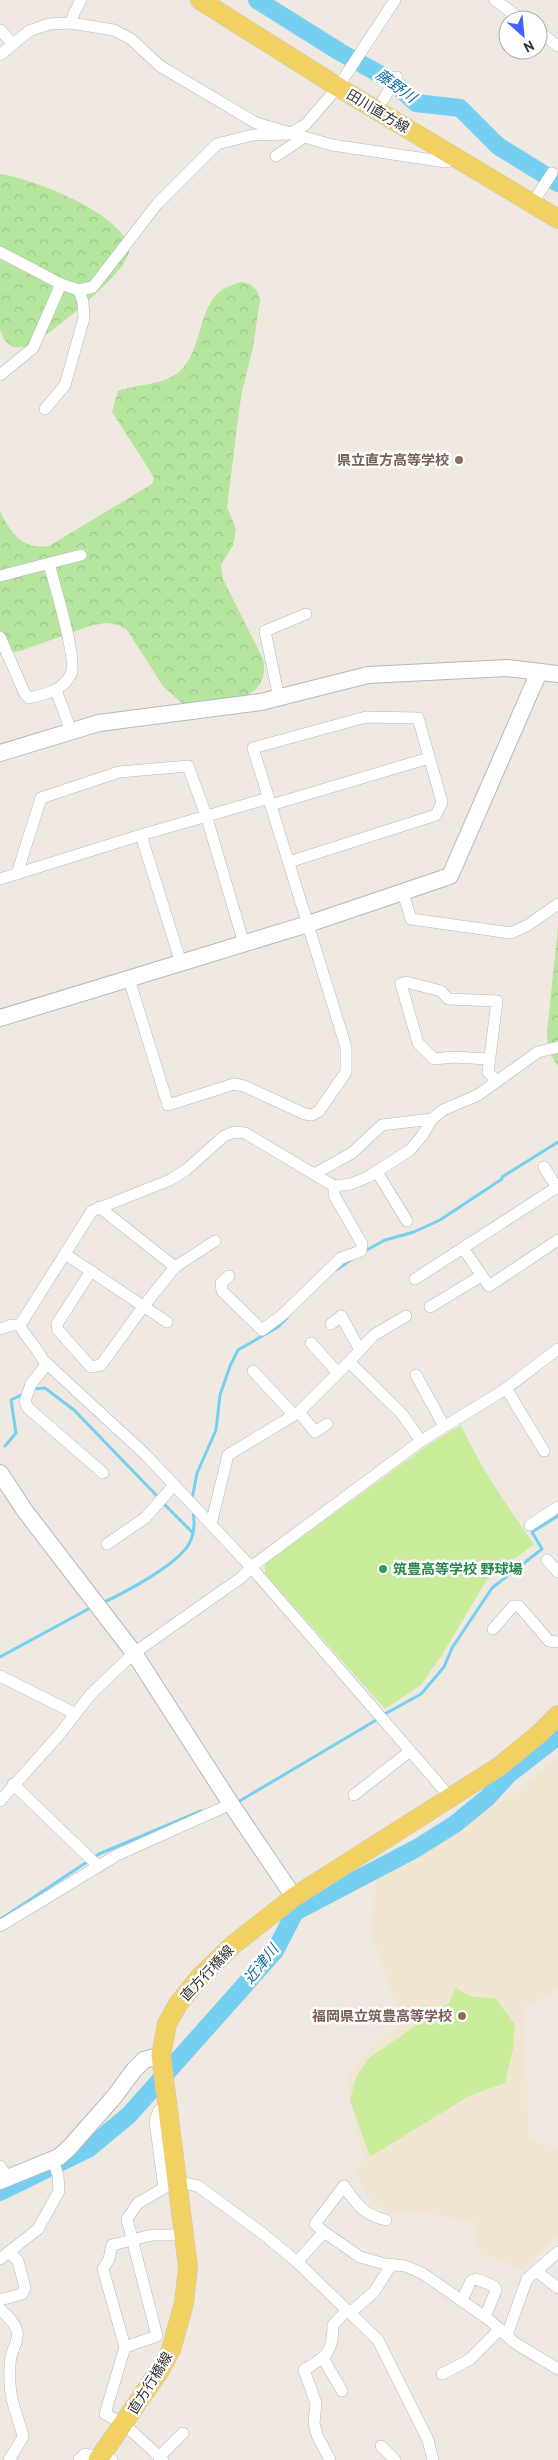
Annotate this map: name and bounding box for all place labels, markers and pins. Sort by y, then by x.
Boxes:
place label: 県立直方高等学校 [337,451,449,469]
marker: 県立直方高等学校 [453,454,465,466]
place label: 筑豊高等学校 野球場 [393,1560,523,1578]
marker: 筑豊高等学校 野球場 [377,1563,389,1575]
place label: 福岡県立筑豊高等学校 [312,2007,452,2025]
marker: 福岡県立筑豊高等学校 [456,2010,468,2022]

